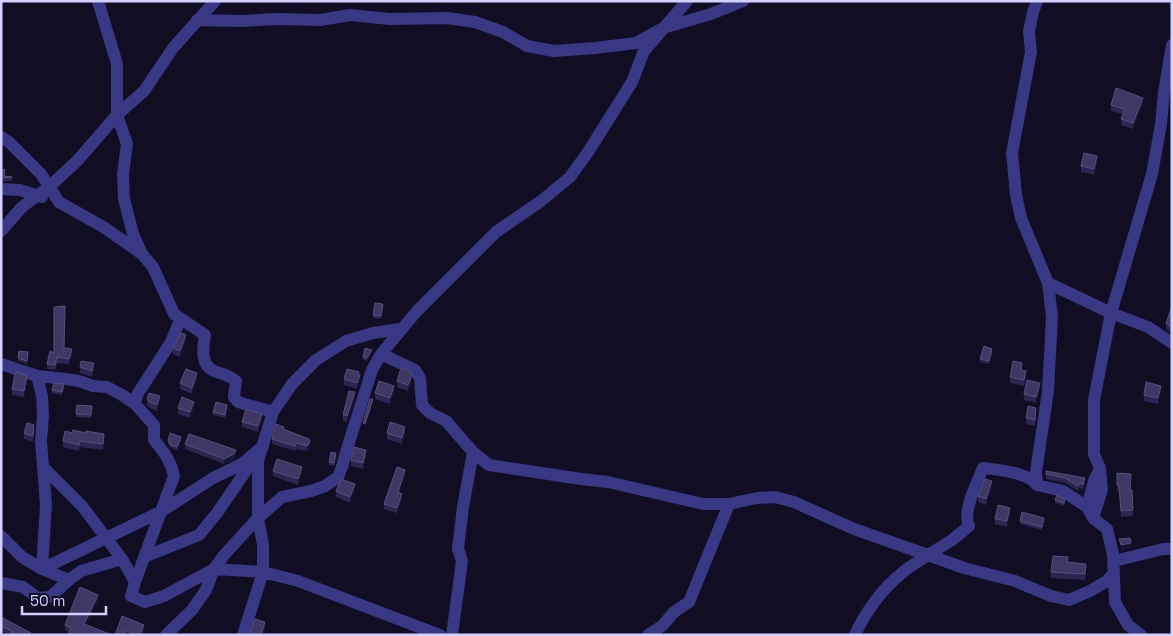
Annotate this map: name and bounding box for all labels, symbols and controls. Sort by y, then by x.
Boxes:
scale bar [22,584,106,616]
text: 50 m [30,591,65,610]

